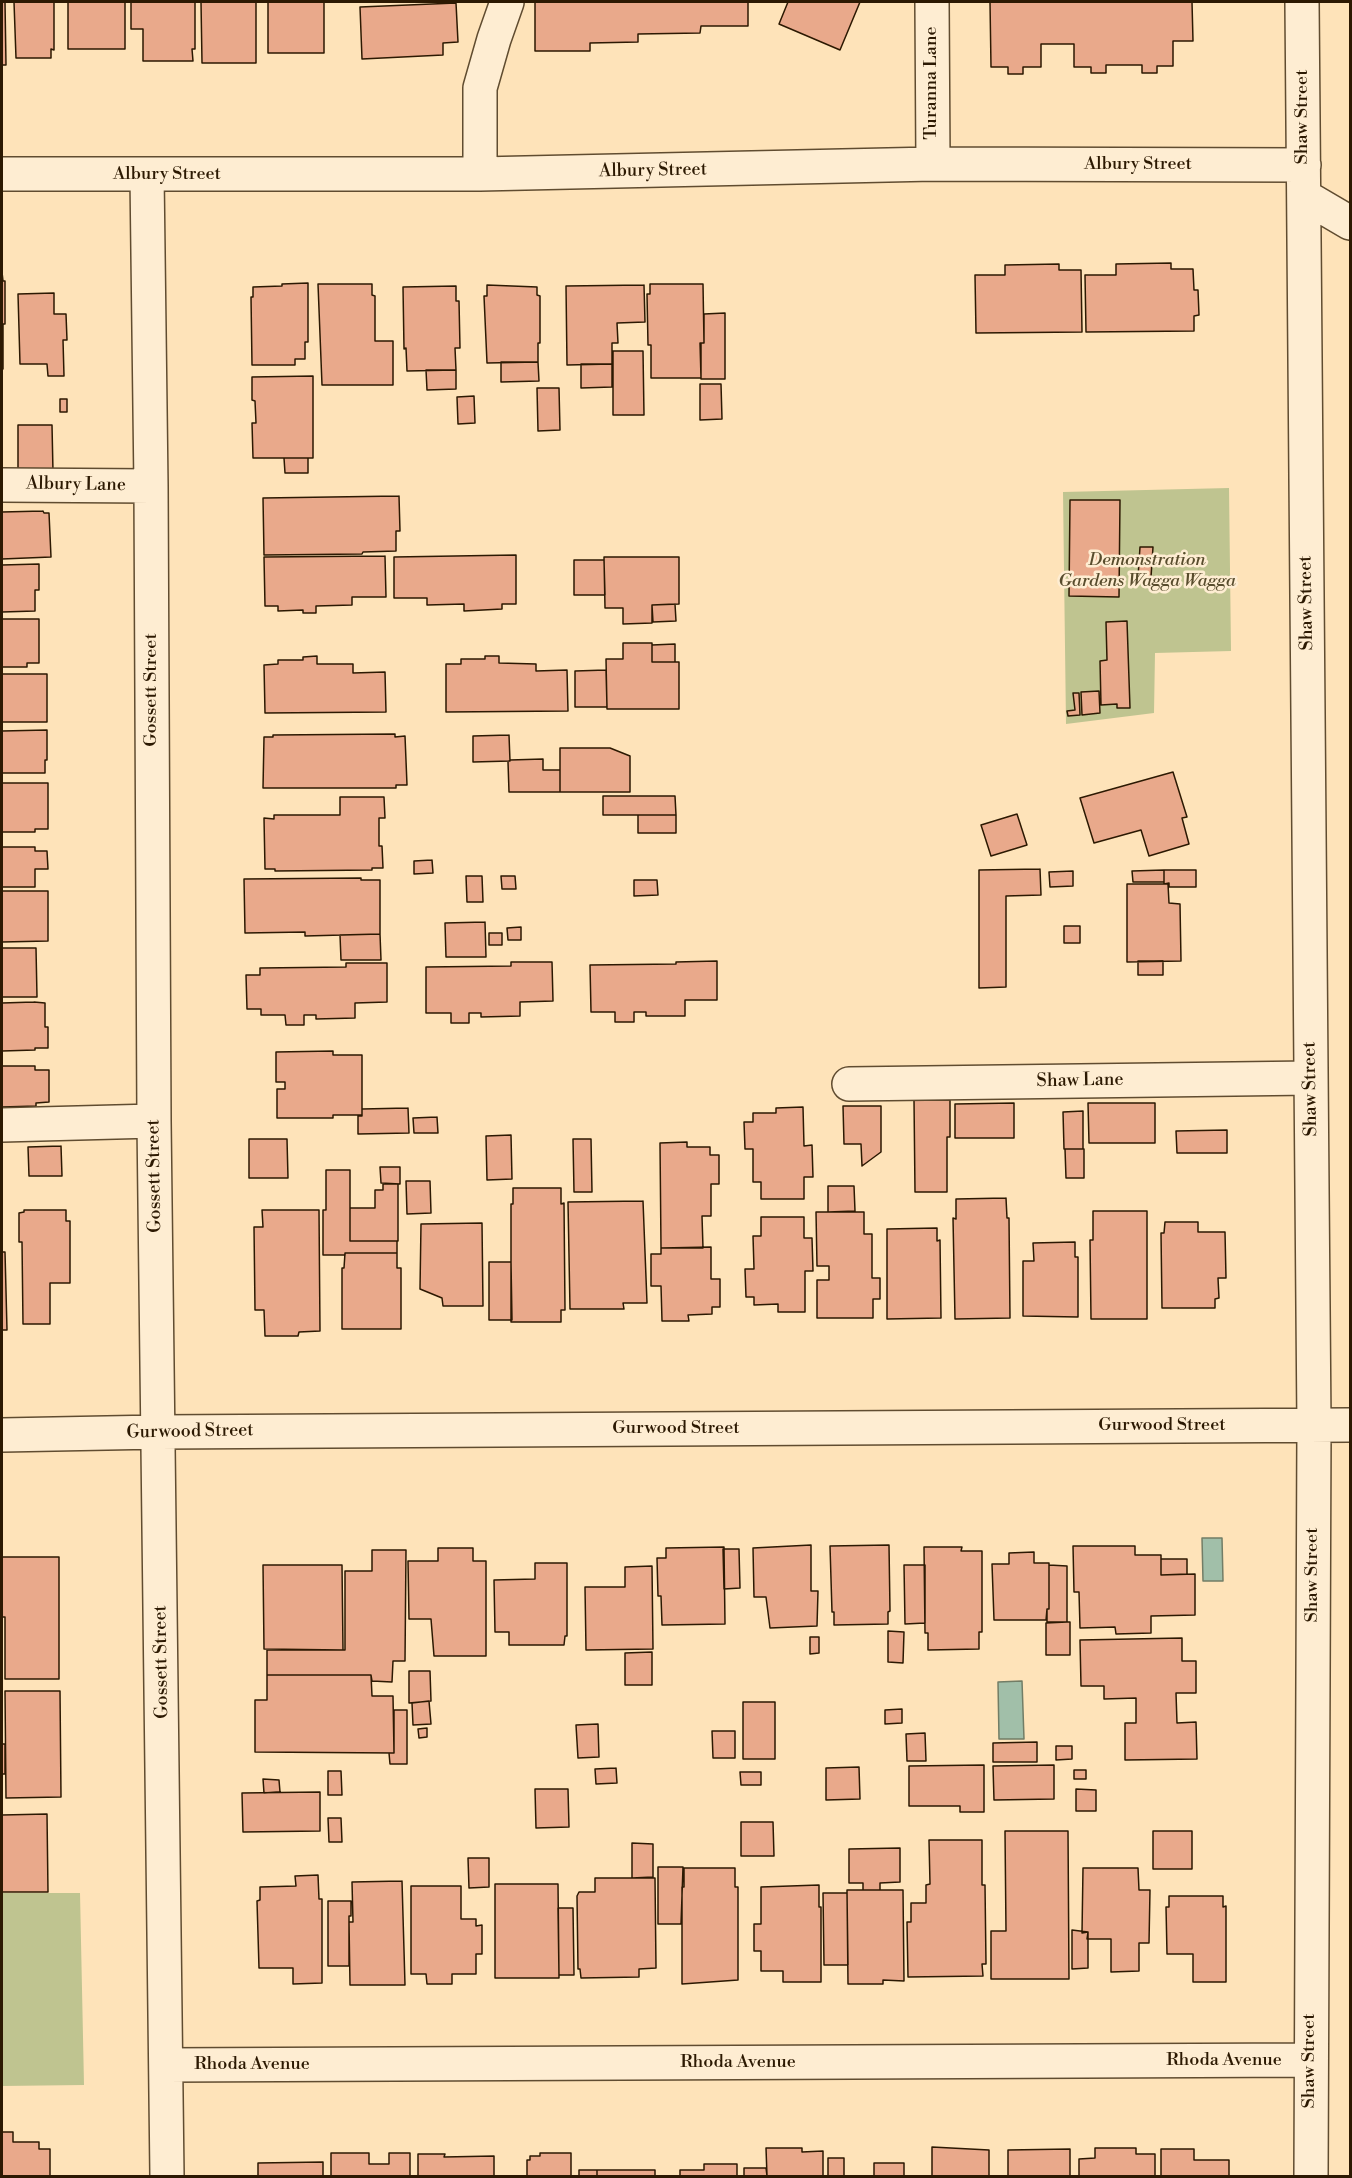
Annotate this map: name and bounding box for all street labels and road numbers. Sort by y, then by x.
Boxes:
street label: Turanna Lane [921,26,943,140]
street label: Shaw Street [1292,69,1314,165]
street label: Albury Street [1084,154,1192,176]
street label: Albury Street [599,159,707,183]
street label: Albury Street [113,164,221,186]
street label: Albury Lane [26,473,126,497]
street label: Shaw Street [1295,555,1319,651]
street label: Gossett Street [141,633,163,747]
street label: Shaw Street [1299,1041,1323,1137]
street label: Shaw Lane [1036,1069,1124,1093]
street label: Gossett Street [143,1119,167,1233]
street label: Gurwood Street [1098,1415,1226,1437]
street label: Gurwood Street [612,1418,740,1440]
street label: Gurwood Street [126,1420,254,1444]
street label: Shaw Street [1302,1527,1324,1623]
street label: Gossett Street [150,1605,174,1719]
street label: Shaw Street [1299,2013,1321,2109]
street label: Rhoda Avenue [1166,2050,1282,2072]
street label: Rhoda Avenue [680,2052,796,2074]
street label: Rhoda Avenue [194,2054,310,2076]

